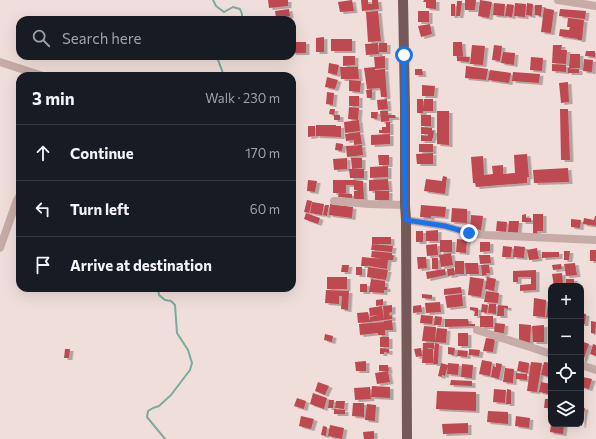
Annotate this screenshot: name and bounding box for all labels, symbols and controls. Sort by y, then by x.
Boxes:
search box [16,16,296,60]
icon: search [30,27,52,49]
text: Search here [62,29,141,47]
route start [395,46,413,64]
text: 3 min [32,88,75,109]
text: Walk · 230 m [205,90,280,106]
icon: ahead [32,142,54,164]
text: Continue [70,144,134,162]
text: 170 m [245,145,280,161]
icon: left [32,198,54,220]
text: Turn left [70,200,129,218]
text: 60 m [250,201,280,217]
route end [460,224,478,242]
icon: arrive [32,254,54,276]
text: Arrive at destination [70,256,212,274]
map controls [548,283,584,427]
button: + [548,283,584,319]
button: − [548,319,584,355]
button: locate [548,355,584,391]
button: layers [548,391,584,427]

